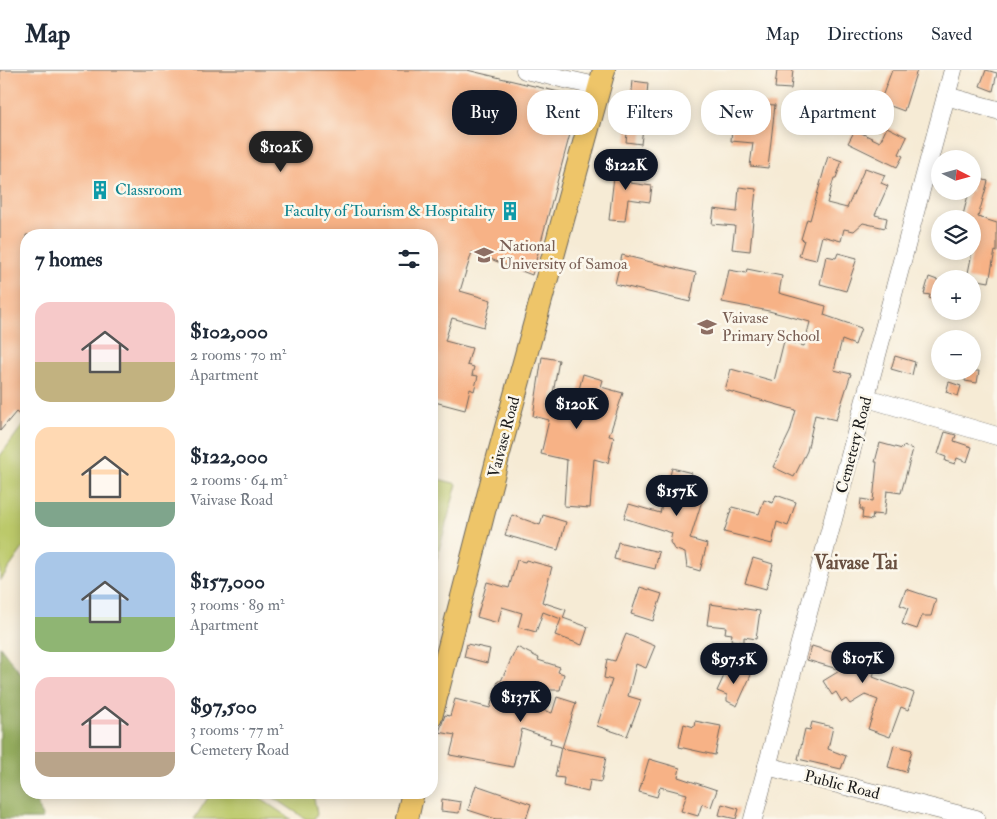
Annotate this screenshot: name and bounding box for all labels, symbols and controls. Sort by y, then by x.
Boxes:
text: Map [25,19,70,50]
text: Map [766,23,799,46]
text: Directions [827,23,903,46]
text: Saved [931,23,972,46]
chip: Buy [452,90,517,135]
chip: Rent [527,90,598,135]
chip: Filters [608,90,691,135]
chip: New [701,90,771,135]
chip: Apartment [781,90,894,135]
pin: $102K [246,131,316,173]
text: $102K [260,137,302,157]
pin: $122K [591,148,661,191]
north arrow [931,150,981,200]
map controls [931,150,981,380]
text: $122K [605,155,647,175]
building icon: Classroom [89,179,111,201]
place label: Classroom [115,180,183,200]
building icon: Faculty of Tourism & Hospitality [499,200,521,222]
place label: Faculty of Tourism & Hospitality [284,201,496,222]
button: layers [931,210,981,260]
place label: National University of Samoa [499,236,628,274]
school or university icon: National University of Samoa [473,244,495,266]
icon: filters [395,245,423,273]
text: 7 homes [35,246,102,273]
button: + [931,270,981,320]
place label: Vaivase Primary School [722,308,820,346]
school or university icon: Vaivase Primary School [696,316,718,338]
text: $102,000 [190,318,268,345]
icon: home [75,322,135,382]
button: − [931,330,981,380]
text: 2 rooms · 70 m² [190,345,286,365]
text: Apartment [190,365,258,385]
pin: $120K [542,388,612,430]
street label: Vaivase Road [484,394,524,480]
text: $120K [556,394,598,414]
street label: Cemetery Road [832,394,877,495]
text: $122,000 [190,443,268,470]
icon: home [75,447,135,507]
text: 2 rooms · 64 m² [190,470,288,490]
pin: $157K [642,474,712,517]
text: $157K [657,481,697,501]
text: Vaivase Road [190,490,273,510]
district label: Vaivase Tai [813,551,898,575]
text: $157,000 [190,568,265,595]
icon: home [75,572,135,632]
text: 3 rooms · 89 m² [190,595,285,615]
text: Apartment [190,615,258,635]
pin: $97.5K [693,642,775,685]
pin: $107K [828,642,898,684]
text: $107K [842,648,884,668]
text: $97.5K [711,649,757,669]
pin: $137K [486,680,556,723]
text: $137K [501,687,541,707]
text: $97,500 [190,693,257,720]
icon: home [75,697,135,757]
text: 3 rooms · 77 m² [190,720,284,740]
text: Cemetery Road [190,740,289,760]
street label: Public Road [802,766,882,804]

